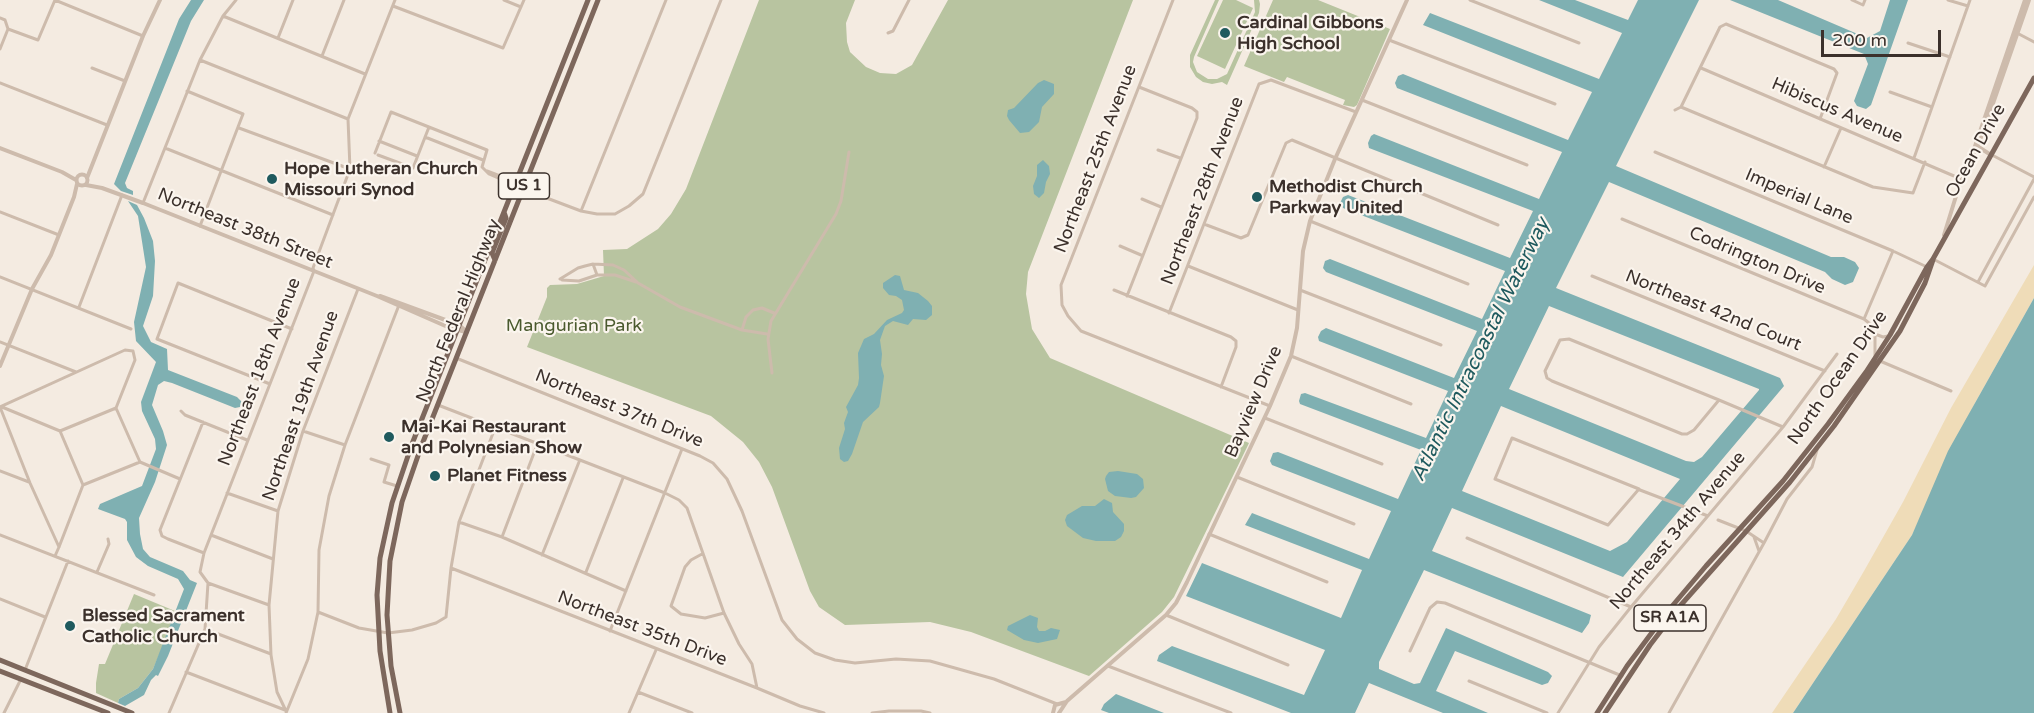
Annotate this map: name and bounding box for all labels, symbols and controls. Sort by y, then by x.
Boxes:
place label: Cardinal Gibbons High School [1237,12,1384,54]
scale bar [1824,18,1944,56]
marker: Cardinal Gibbons High School [1218,26,1232,40]
text: 200 m [1832,29,1887,51]
street label: Northeast 25th Avenue [1050,62,1142,256]
street label: Hibiscus Avenue [1768,74,1906,148]
street label: Northeast 28th Avenue [1157,94,1249,288]
street label: Ocean Drive [1941,100,2011,202]
place label: Hope Lutheran Church Missouri Synod [284,158,478,201]
street label: Imperial Lane [1742,165,1856,229]
marker: Hope Lutheran Church Missouri Synod [265,172,279,186]
road number: US 1 [498,173,550,199]
place label: Methodist Church Parkway United [1269,176,1423,219]
street label: Northeast 38th Street [154,184,336,274]
marker: Methodist Church Parkway United [1250,190,1264,204]
water label: Atlantic Intracoastal Waterway [1407,215,1555,485]
street label: North Federal Highway [412,216,506,406]
street label: Codrington Drive [1686,223,1828,299]
street label: Northeast 42nd Court [1622,266,1804,356]
street label: Northeast 18th Avenue [214,275,306,469]
street label: North Ocean Drive [1784,307,1892,449]
street label: Northeast 19th Avenue [258,308,344,504]
park label: Mangurian Park [506,315,642,337]
street label: Bayview Drive [1221,343,1287,461]
street label: Northeast 37th Drive [532,365,706,453]
place label: Mai-Kai Restaurant and Polynesian Show [401,416,582,458]
marker: Mai-Kai Restaurant and Polynesian Show [382,430,396,444]
street label: Northeast 34th Avenue [1605,448,1751,614]
place label: Planet Fitness [447,465,567,487]
marker: Planet Fitness [428,469,442,483]
street label: Northeast 35th Drive [554,587,730,671]
place label: Blessed Sacrament Catholic Church [82,605,245,648]
road number: SR A1A [1634,605,1706,631]
marker: Blessed Sacrament Catholic Church [63,619,77,633]

